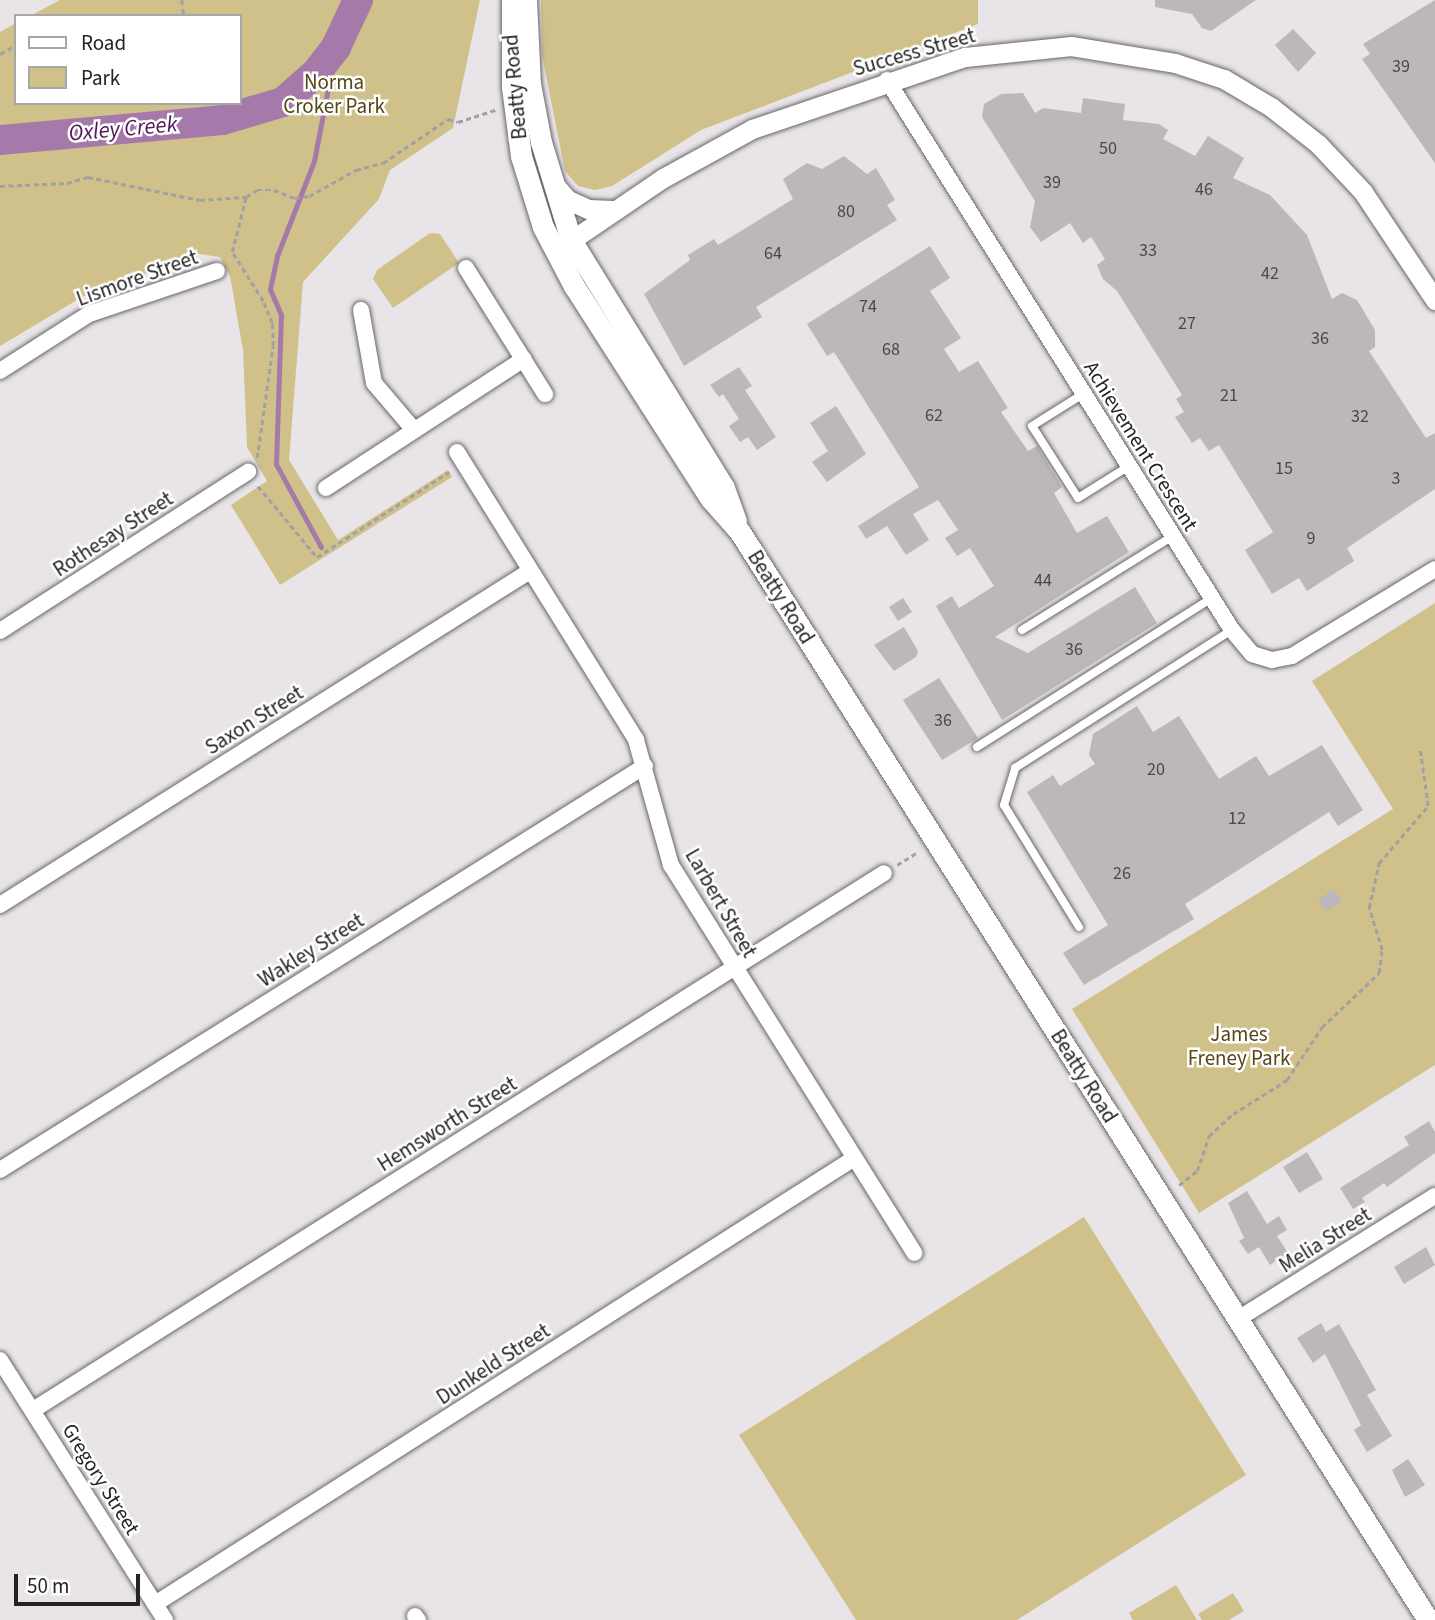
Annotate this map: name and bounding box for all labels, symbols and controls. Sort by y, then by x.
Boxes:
legend [14,14,242,105]
street label: Success Street [850,23,978,81]
text: Road [81,28,126,58]
street label: Beatty Road [498,33,532,141]
house number: 39 [1392,56,1410,78]
text: Park [81,63,120,93]
park label: Norma Croker Park [283,69,385,119]
water label: Oxley Creek [67,110,179,148]
house number: 50 [1099,138,1117,160]
house number: 39 [1043,172,1061,194]
house number: 46 [1195,179,1213,201]
house number: 80 [837,201,855,223]
house number: 33 [1139,240,1157,262]
house number: 64 [764,243,782,265]
street label: Lismore Street [73,244,201,312]
house number: 42 [1261,263,1279,285]
house number: 74 [859,296,877,318]
house number: 27 [1178,313,1196,335]
house number: 36 [1311,328,1329,350]
house number: 68 [882,339,900,361]
street label: Achievement Crescent [1079,357,1203,535]
house number: 21 [1220,385,1238,407]
house number: 62 [925,405,943,427]
house number: 32 [1351,406,1369,428]
house number: 15 [1275,458,1293,480]
house number: 3 [1392,468,1400,490]
street label: Rothesay Street [48,486,178,582]
house number: 9 [1307,528,1315,550]
street label: Beatty Road [742,546,820,648]
house number: 44 [1034,570,1052,592]
house number: 36 [1065,639,1083,661]
street label: Saxon Street [200,680,308,760]
house number: 36 [934,710,952,732]
house number: 20 [1147,759,1165,781]
house number: 12 [1228,808,1246,830]
street label: Larbert Street [680,844,762,962]
house number: 26 [1113,863,1131,885]
street label: Wakley Street [254,908,368,992]
park label: James Freney Park [1188,1021,1290,1071]
street label: Beatty Road [1045,1025,1123,1127]
street label: Hemsworth Street [373,1071,521,1177]
street label: Melia Street [1274,1202,1376,1278]
street label: Dunkeld Street [432,1318,554,1410]
street label: Gregory Street [57,1419,145,1539]
scale bar [18,1560,144,1604]
text: 50 m [27,1571,69,1601]

